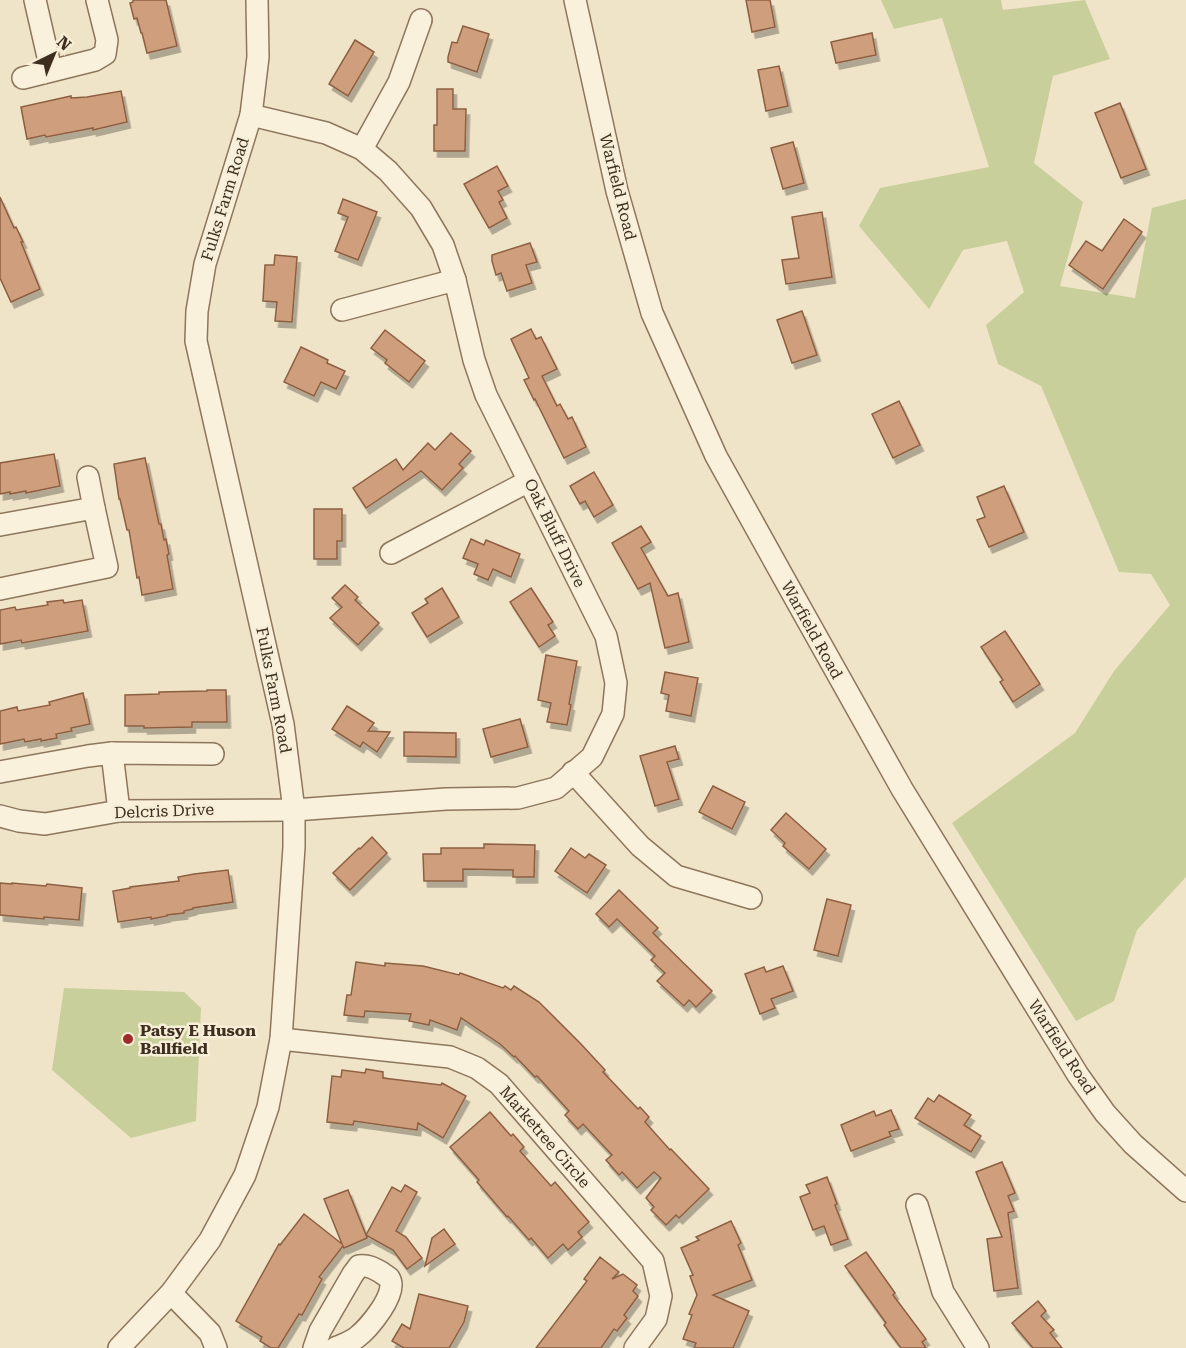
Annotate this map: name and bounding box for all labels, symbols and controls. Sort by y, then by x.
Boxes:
north arrow [24,24,84,84]
text: N [53,32,75,55]
street label: Warfield Road [596,132,640,242]
street label: Fulks Farm Road [197,135,253,263]
street label: Oak Bluff Drive [520,476,590,591]
street label: Warfield Road [777,578,847,682]
street label: Fulks Farm Road [252,625,296,755]
street label: Delcris Drive [114,800,215,822]
street label: Warfield Road [1024,996,1100,1098]
place label: Patsy E Huson Ballfield [140,1021,256,1058]
marker: Patsy E Huson Ballfield [121,1032,135,1046]
street label: Marketree Circle [496,1082,595,1192]

